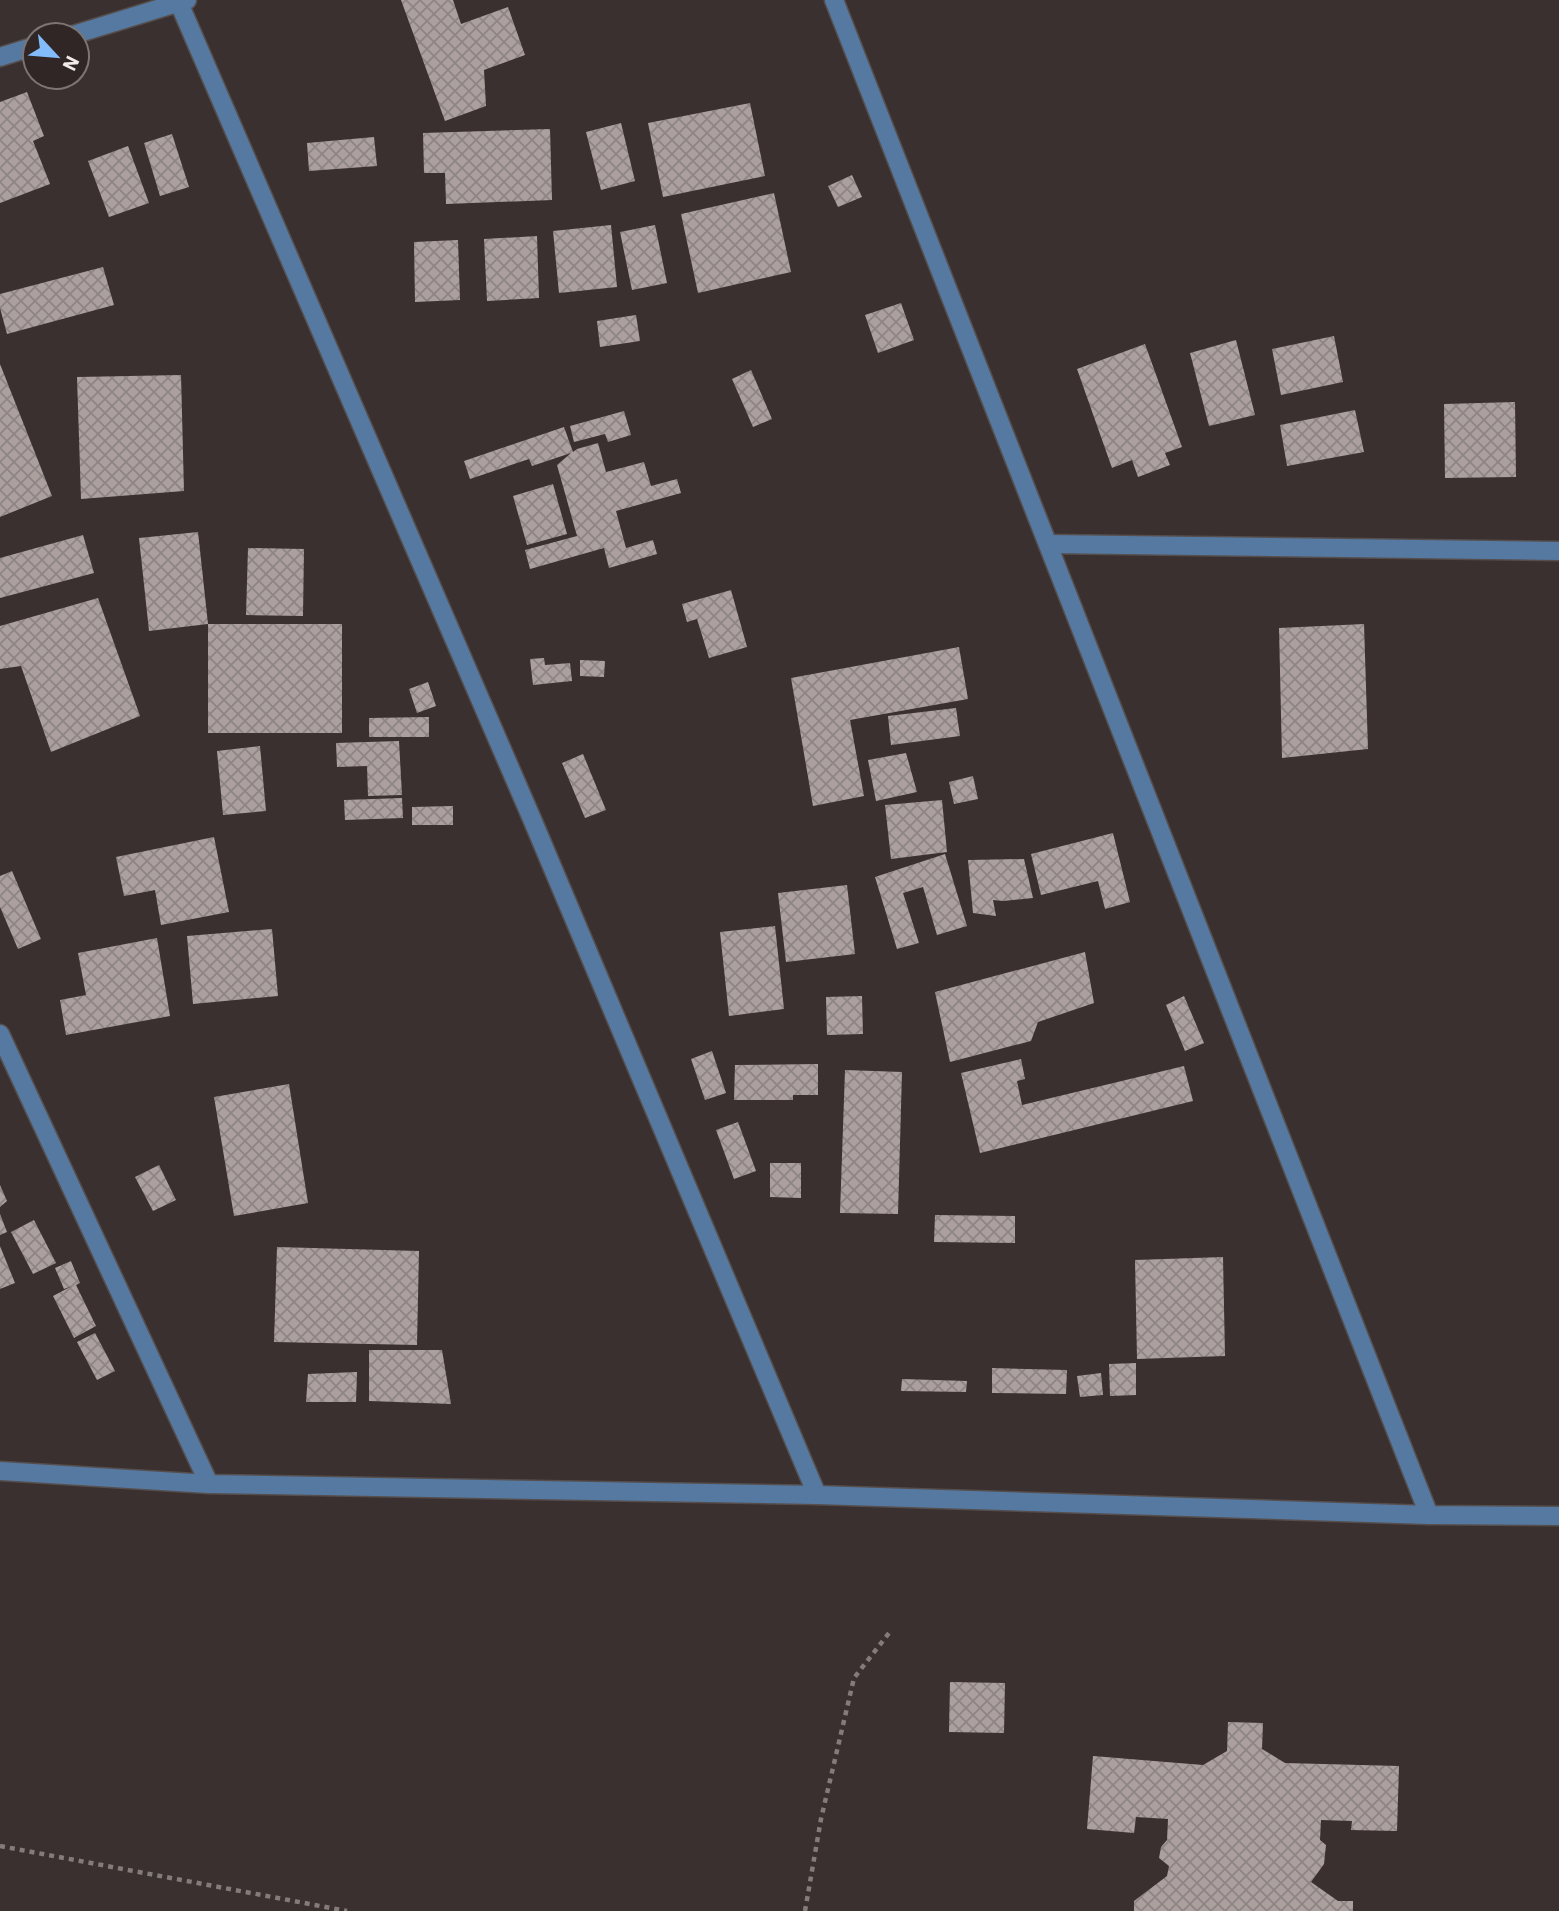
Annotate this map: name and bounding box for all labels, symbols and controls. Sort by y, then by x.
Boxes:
north arrow [21,21,91,91]
text: N [57,52,85,75]

